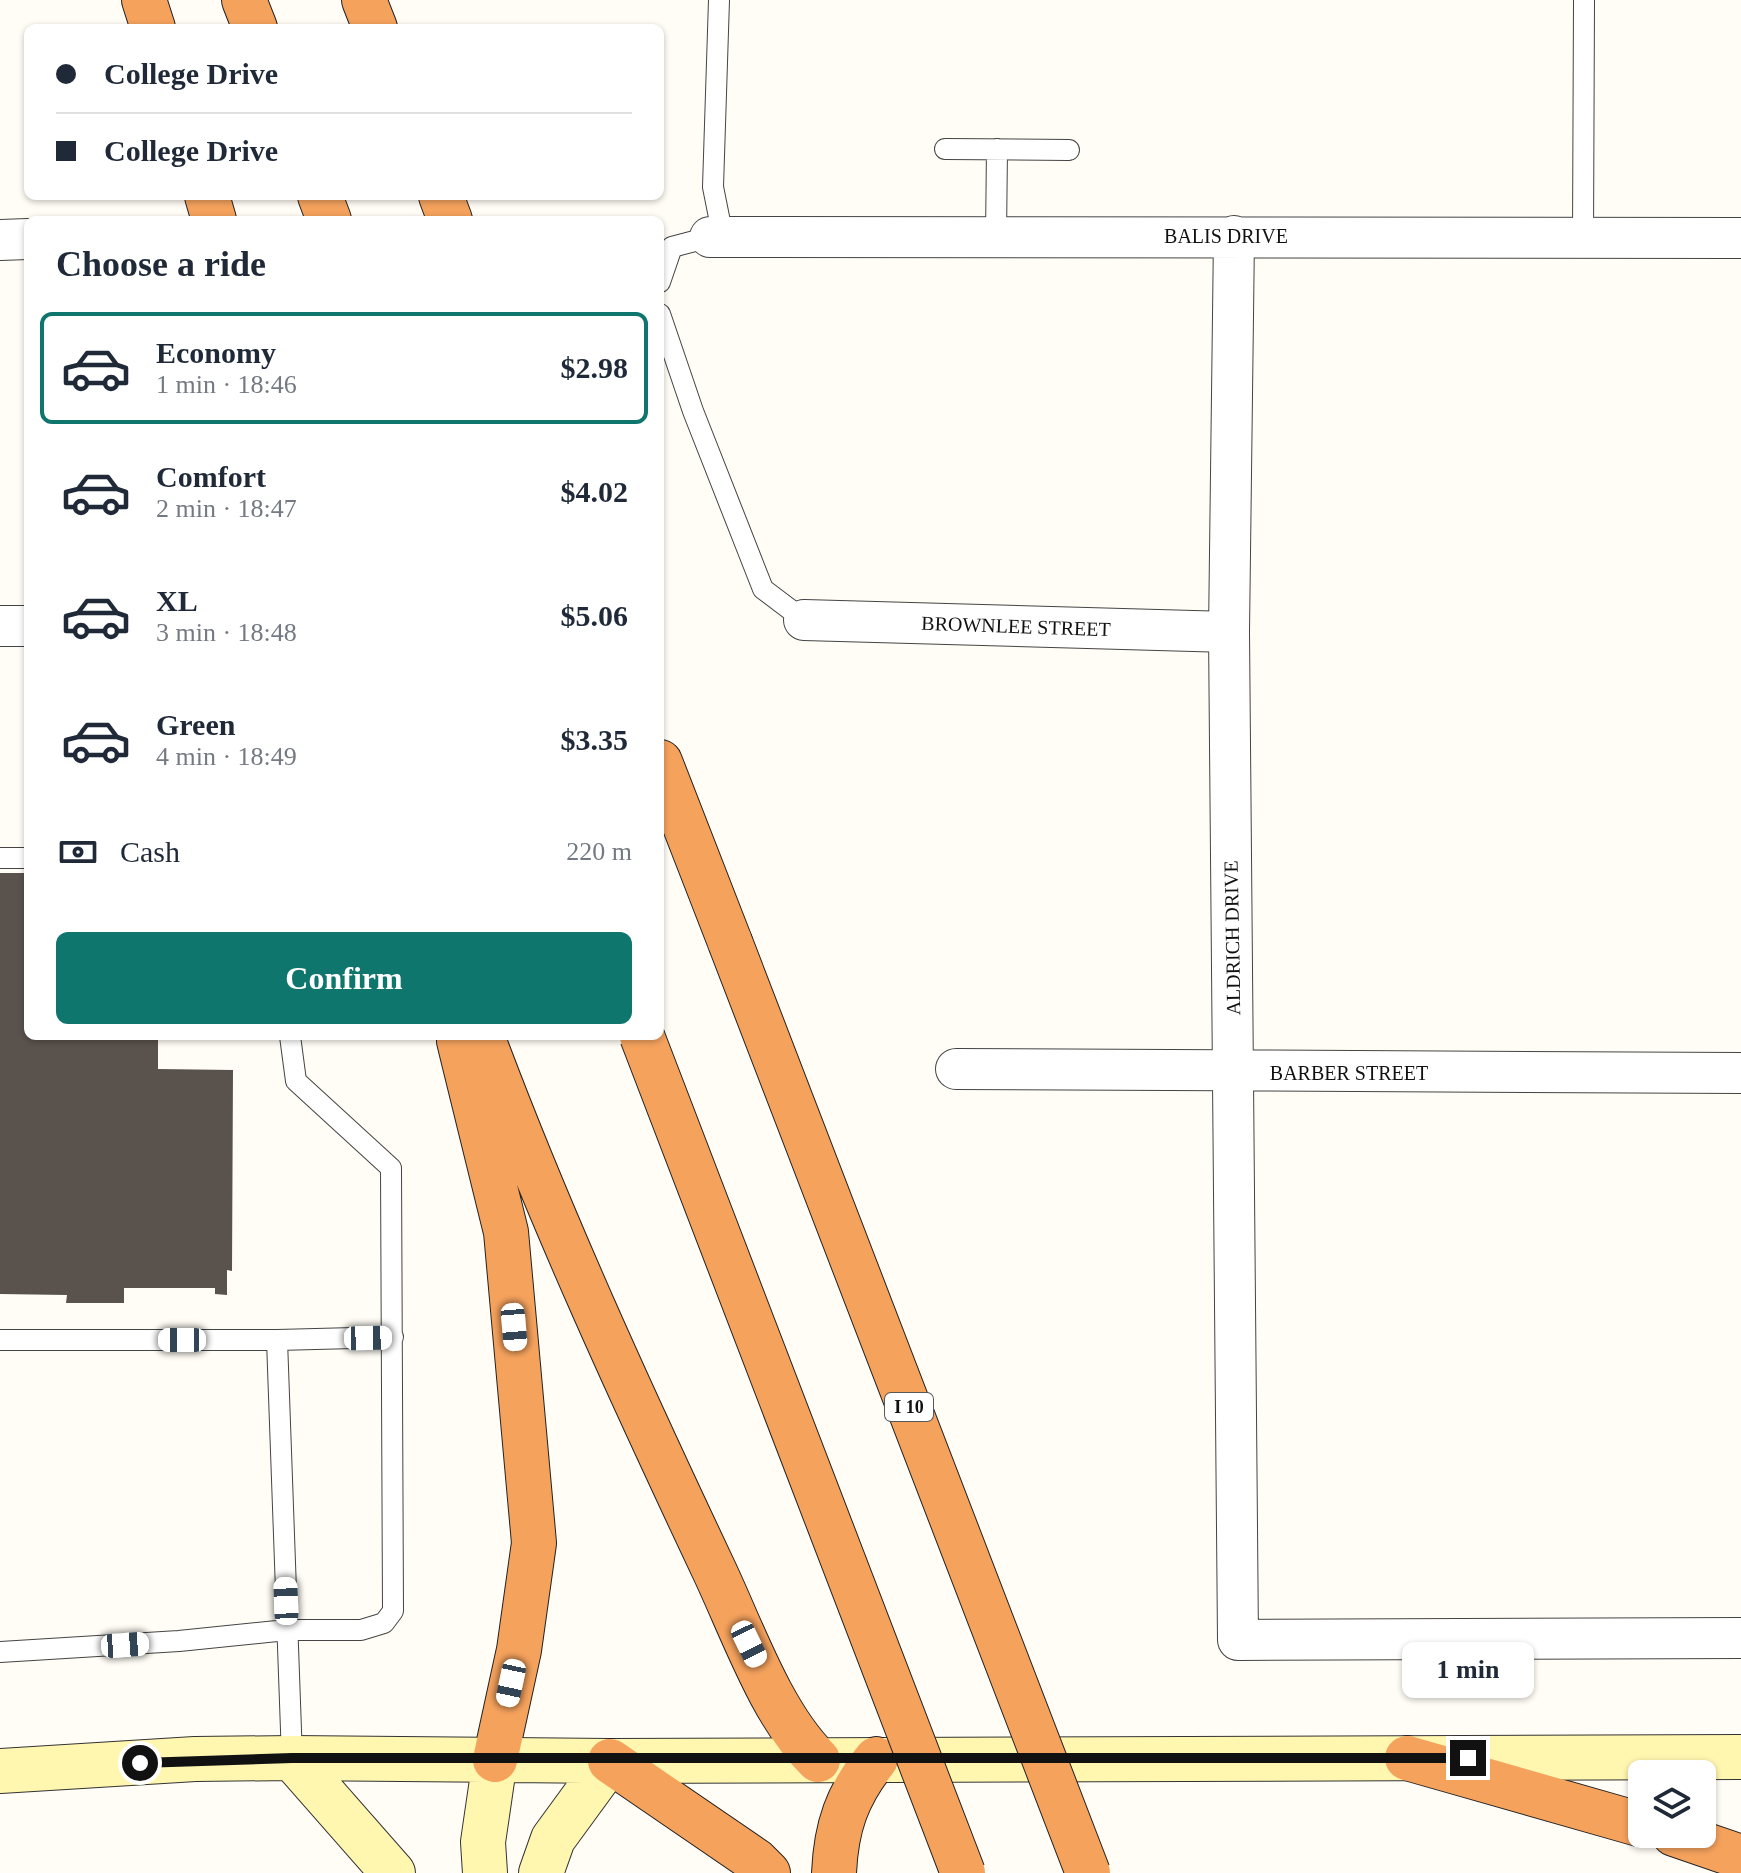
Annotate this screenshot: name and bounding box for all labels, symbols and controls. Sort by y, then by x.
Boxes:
text: College Drive [104,57,278,90]
text: College Drive [104,134,278,167]
street label: BALIS DRIVE [1164,225,1288,247]
text: Choose a ride [56,244,266,284]
icon: car [60,332,132,404]
text: Economy [156,336,276,369]
text: $2.98 [561,351,628,384]
text: 1 min · 18:46 [156,370,297,399]
icon: car [60,456,132,528]
text: Comfort [156,460,266,493]
text: $4.02 [561,475,628,508]
text: 2 min · 18:47 [156,494,297,523]
icon: car [60,580,132,652]
text: XL [156,584,198,617]
text: $5.06 [561,599,628,632]
street label: BROWNLEE STREET [921,612,1111,640]
text: 3 min · 18:48 [156,618,297,647]
icon: car [60,704,132,776]
text: Green [156,708,235,741]
text: $3.35 [561,723,628,756]
text: 4 min · 18:49 [156,742,297,771]
icon: cash [56,830,100,874]
text: Cash [120,835,180,868]
text: 220 m [566,837,632,866]
street label: ALDRICH DRIVE [1220,860,1244,1016]
button: Confirm [56,932,632,1024]
street label: BARBER STREET [1270,1062,1428,1084]
car [500,1302,528,1352]
car [344,1326,392,1350]
car [158,1328,206,1352]
road number: I 10 [885,1393,933,1421]
car [273,1577,299,1625]
car [728,1617,770,1671]
car [100,1631,150,1659]
callout: 1 min [1402,1642,1534,1698]
text: 1 min [1437,1655,1499,1684]
car [494,1657,528,1709]
route end [1450,1740,1486,1776]
route start [122,1745,158,1781]
map controls [1628,1760,1716,1848]
button: layers [1628,1760,1716,1848]

